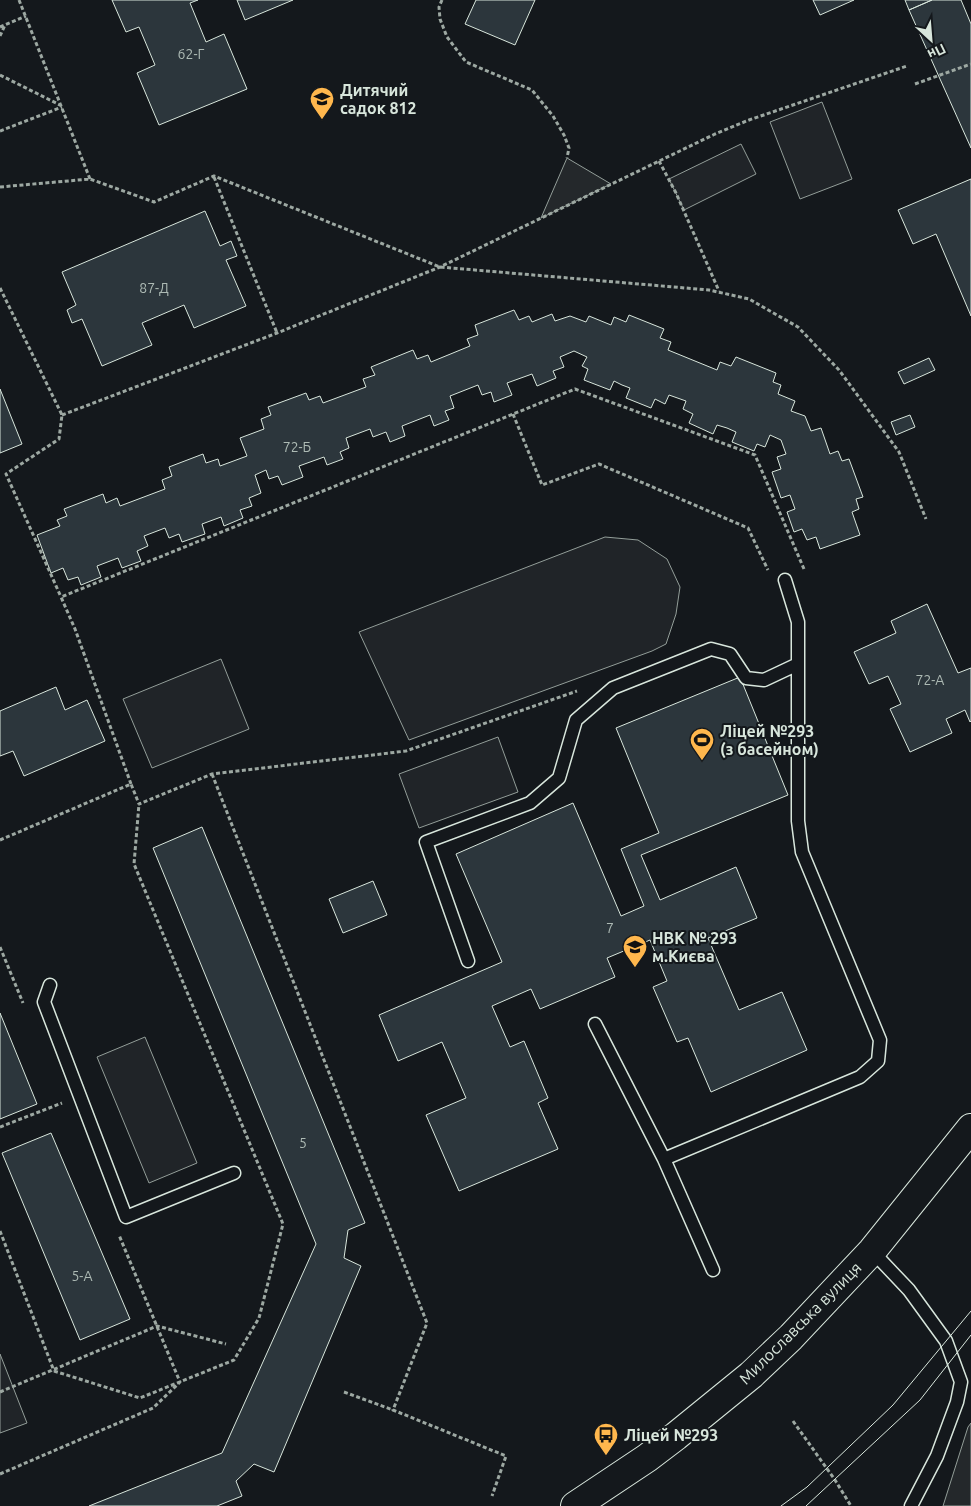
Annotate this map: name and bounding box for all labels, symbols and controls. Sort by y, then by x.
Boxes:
north arrow [906,15,956,65]
text: Пн [925,40,948,63]
house number: 62-Г [178,46,204,62]
place label: Дитячий садок 812 [340,81,417,117]
school or university icon: Дитячий садок 812 [309,86,335,120]
house number: 87-Д [139,280,169,296]
house number: 72-Б [283,439,311,455]
house number: 72-А [916,672,944,688]
place label: Ліцей №293 (з басейном) [720,722,819,759]
sports icon: Ліцей №293 (з басейном) [689,727,715,761]
house number: 7 [606,920,614,936]
place label: НВК № 293 м.Києва [652,929,737,965]
school or university icon: НВК № 293 м.Києва [622,934,648,968]
house number: 5 [299,1135,307,1151]
street label: Милославська вулиця [735,1258,865,1388]
house number: 5-А [71,1268,93,1284]
bus stop icon: Ліцей №293 [593,1422,619,1456]
place label: Ліцей №293 [624,1426,718,1444]

